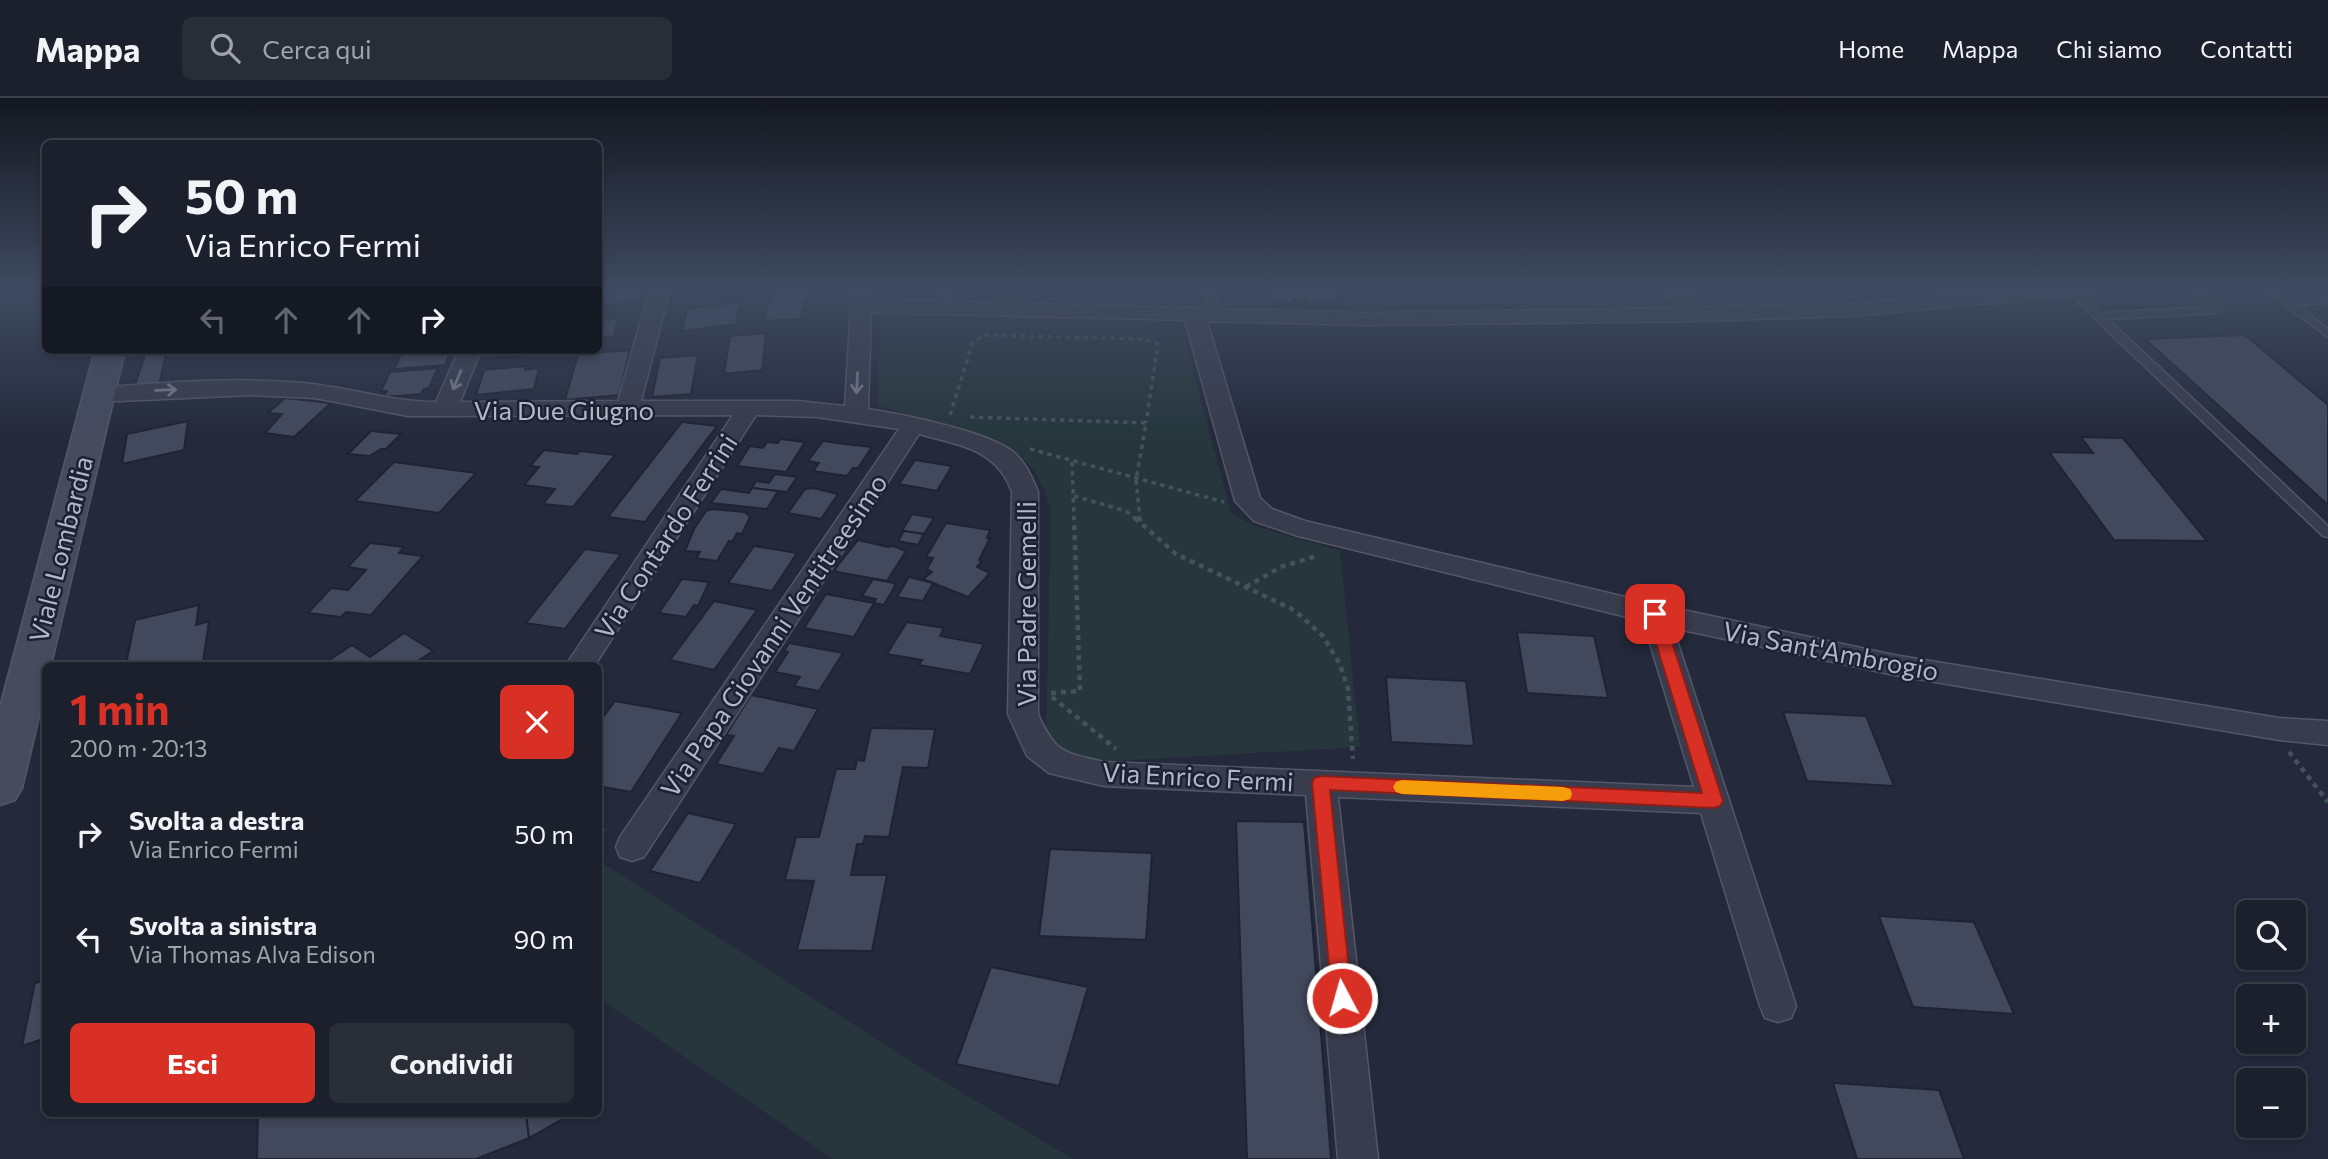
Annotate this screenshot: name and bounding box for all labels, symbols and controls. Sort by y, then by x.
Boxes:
search box [182,17,672,80]
text: Mappa [35,28,140,69]
icon: search [206,29,244,67]
text: Cerca qui [262,33,372,64]
text: Home [1838,34,1904,63]
text: Mappa [1942,34,2018,63]
text: Chi siamo [2056,34,2162,63]
text: Contatti [2200,34,2293,63]
text: 50 m [185,164,298,224]
icon: right [70,168,161,259]
text: Via Enrico Fermi [185,224,421,264]
icon: left [194,301,232,339]
icon: ahead [267,301,305,339]
icon: ahead [340,301,378,339]
icon: right [413,301,451,339]
one-way arrow [450,368,463,390]
one-way arrow [851,371,864,394]
one-way arrow [155,383,178,397]
street label: Via Due Giugno [474,394,654,425]
street label: Via Contardo Ferrini [587,428,743,644]
street label: Viale Lombardia [22,453,98,645]
street label: Via Papa Giovanni Ventitreesimo [653,468,893,802]
street label: Via Padre Gemelli [1010,501,1041,707]
pin [1625,584,1685,644]
icon: arrive [1636,595,1674,633]
street label: Via Sant'Ambrogio [1721,614,1941,686]
text: 1 min [70,682,170,734]
button: close [500,685,574,759]
text: 200 m · 20:13 [70,734,208,762]
street label: Via Enrico Fermi [1101,756,1295,796]
text: Svolta a destra [129,804,304,835]
icon: right [70,815,108,853]
text: 50 m [514,818,574,849]
text: Via Enrico Fermi [129,835,299,863]
map controls [2236,900,2306,1138]
button: search [2236,900,2306,970]
text: Svolta a sinistra [129,909,317,940]
icon: left [70,920,108,958]
text: 90 m [514,923,574,954]
text: Via Thomas Alva Edison [129,940,376,968]
position arrow [1305,961,1379,1035]
button: + [2236,984,2306,1054]
button: Esci [70,1023,315,1103]
button: Condividi [329,1023,574,1103]
button: − [2236,1068,2306,1138]

